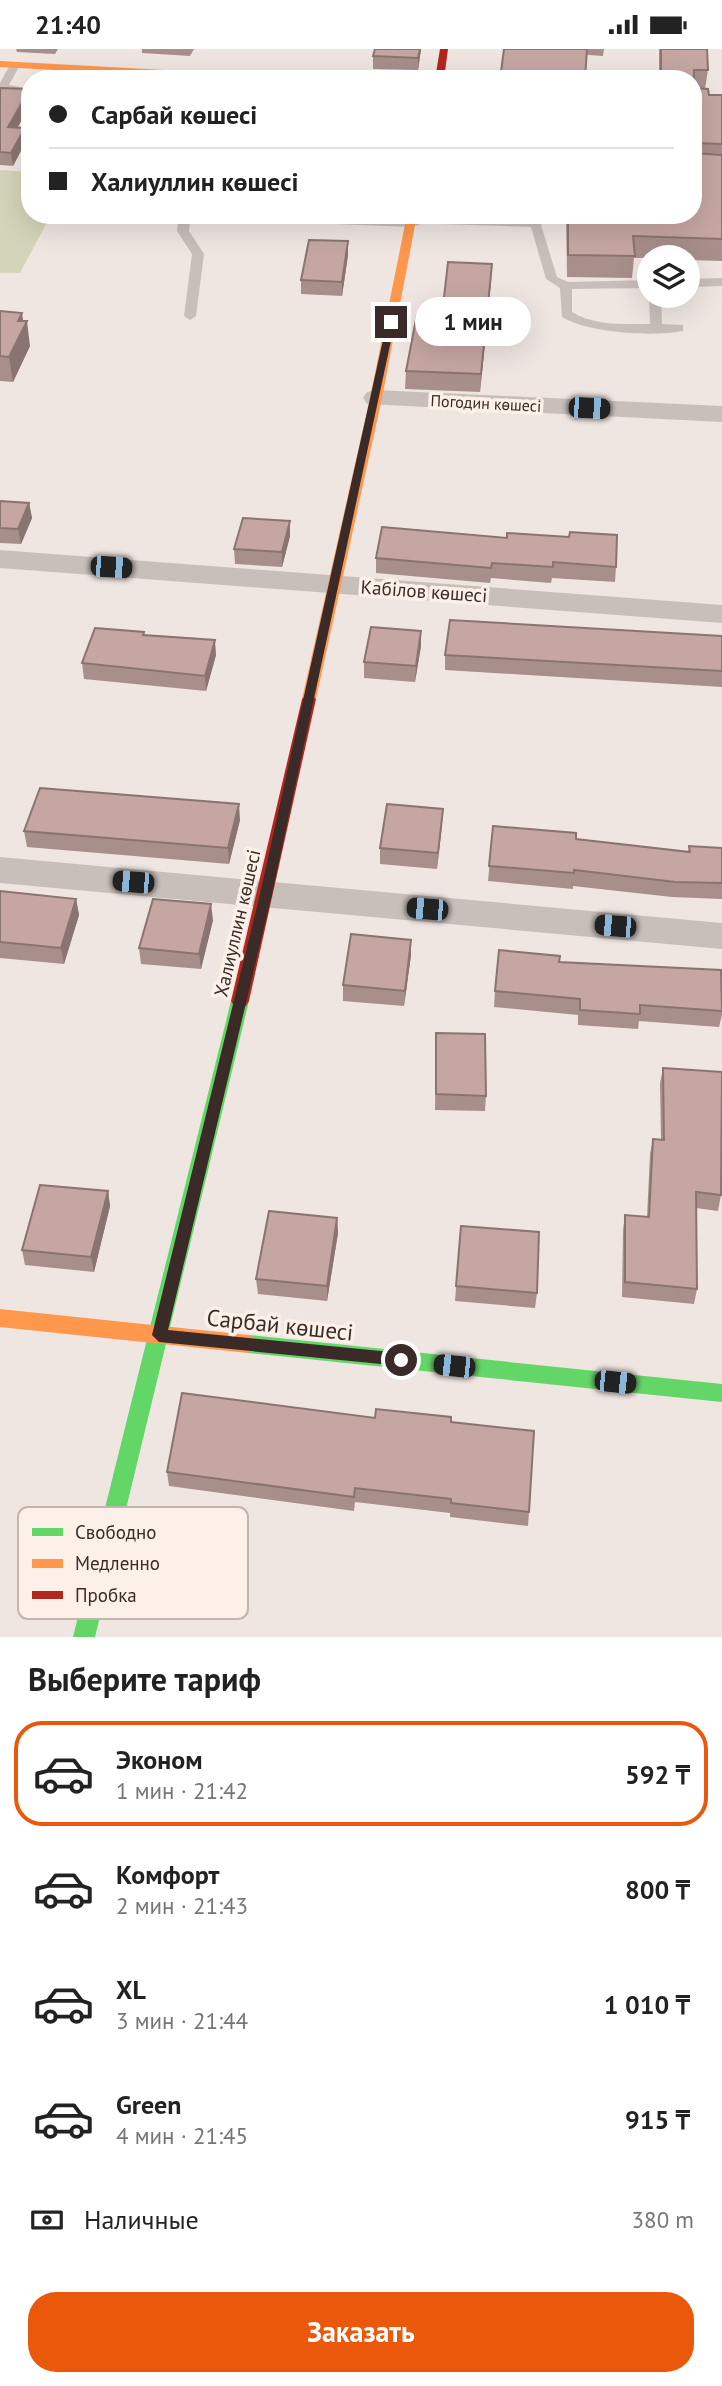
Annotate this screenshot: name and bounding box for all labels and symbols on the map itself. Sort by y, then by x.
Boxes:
callout: 1 мин [416,297,531,347]
route end [375,306,407,338]
street label: Погодин көшесі [430,390,542,416]
car [568,396,611,420]
car [90,555,133,579]
street label: Кабілов көшесі [360,575,488,607]
street label: Халиуллин көшесі [208,847,266,999]
car [112,870,155,894]
car [406,897,449,921]
car [594,914,637,938]
street label: Сарбай көшесі [205,1302,355,1347]
route start [385,1344,417,1376]
car [433,1353,476,1379]
car [594,1369,637,1395]
legend [18,1507,248,1619]
text: Свободно [75,1520,157,1544]
text: Медленно [75,1551,160,1575]
text: Пробка [75,1583,137,1607]

